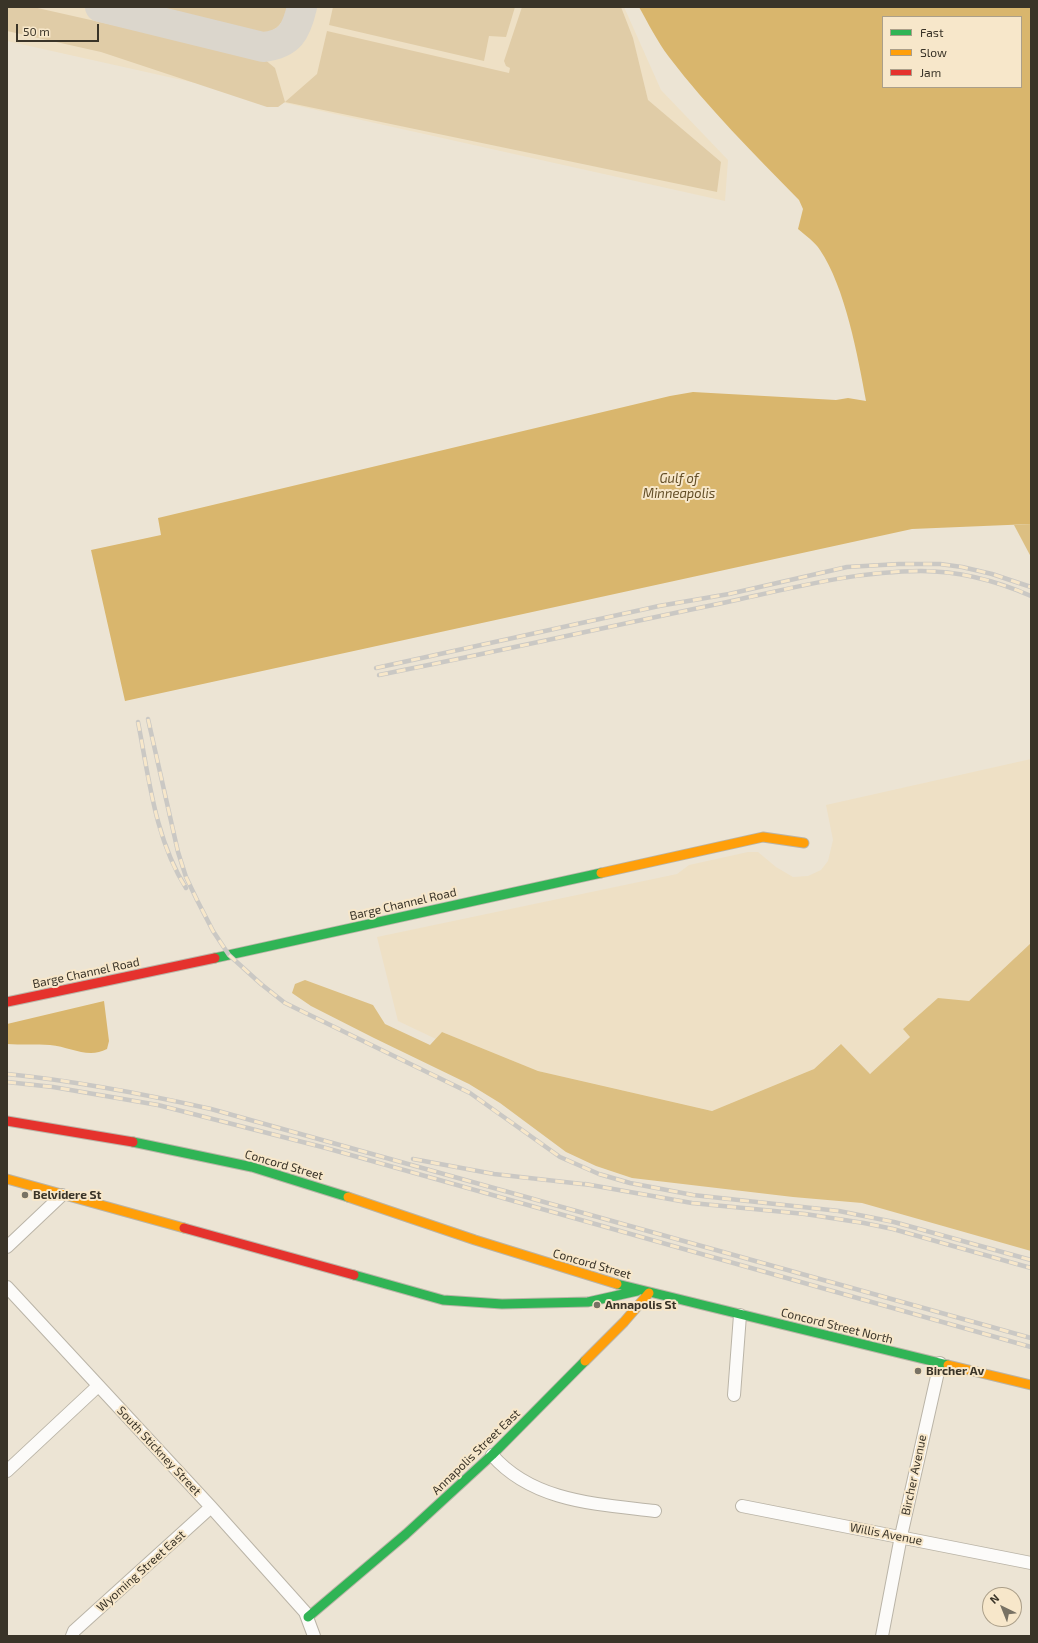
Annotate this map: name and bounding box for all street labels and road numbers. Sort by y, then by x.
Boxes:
street label: Barge Channel Road [348,885,458,923]
street label: Barge Channel Road [31,955,141,991]
street label: Concord Street [243,1147,325,1183]
street label: Concord Street [551,1246,633,1282]
street label: Concord Street North [779,1305,895,1347]
street label: South Stickney Street [114,1403,204,1499]
street label: Annapolis Street East [429,1406,523,1498]
street label: Bircher Avenue [898,1433,930,1517]
street label: Willis Avenue [849,1520,923,1548]
street label: Wyoming Street East [94,1527,188,1615]

